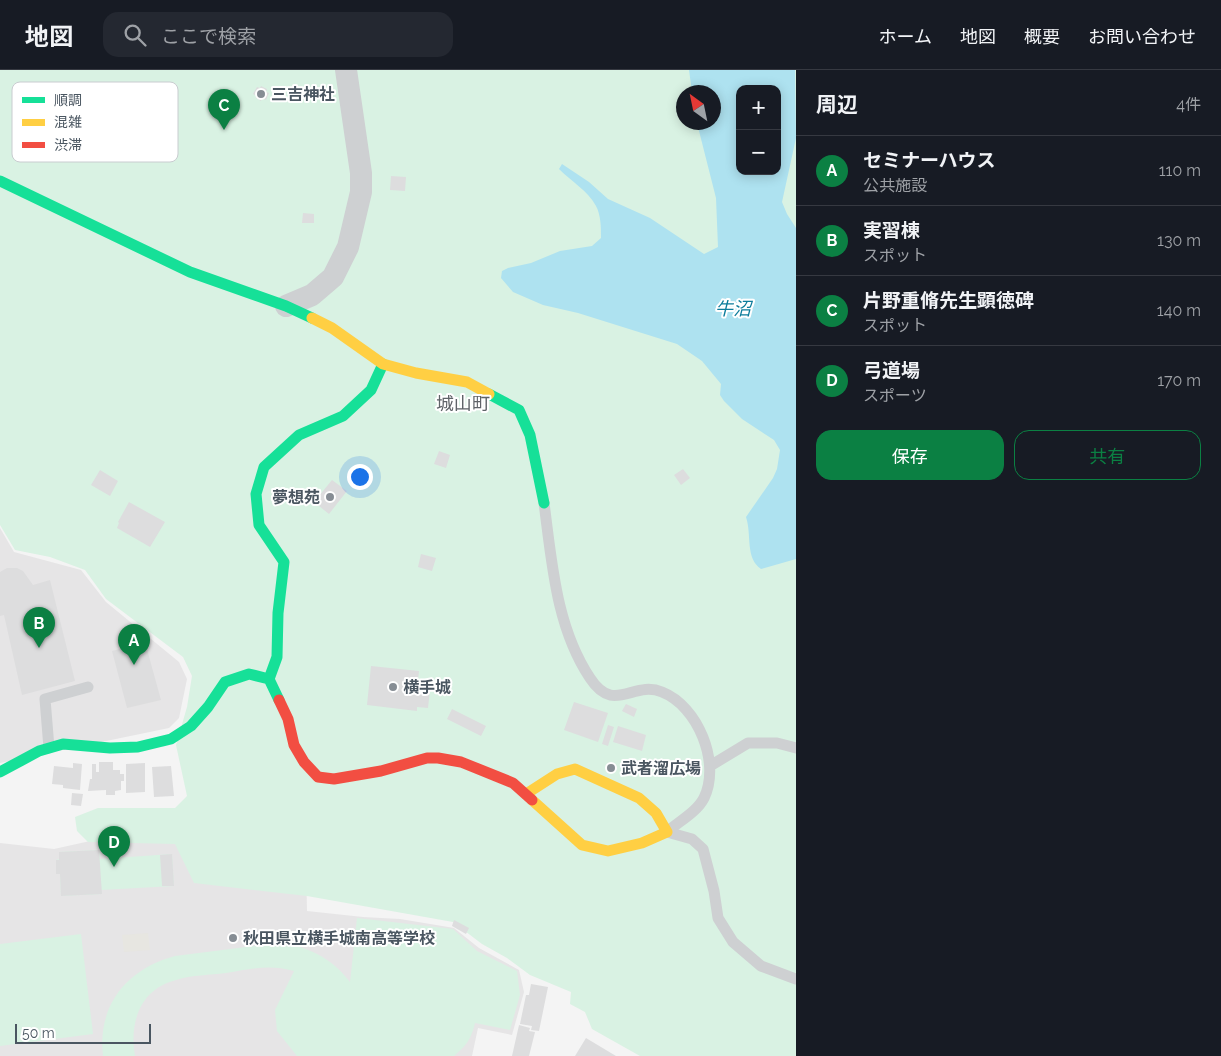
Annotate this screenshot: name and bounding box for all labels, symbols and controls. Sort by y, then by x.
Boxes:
search box [103,12,453,57]
icon: search [121,21,149,49]
text: 地図 [25,22,73,51]
text: ここで検索 [161,25,256,47]
text: ホーム [879,26,932,47]
text: 地図 [960,26,996,47]
text: 概要 [1024,26,1060,47]
text: お問い合わせ [1088,26,1196,47]
legend [12,82,178,162]
place label: 三吉神社 [271,85,335,104]
north arrow [676,85,721,130]
map controls [736,85,781,175]
button: + [736,85,781,130]
marker: 三吉神社 [255,88,267,100]
pin: C [208,89,240,130]
text: 順調 [54,92,82,108]
text: 周辺 [816,92,858,117]
text: 4件 [1176,95,1201,114]
text: 混雑 [54,114,82,130]
button: − [736,130,781,175]
text: 渋滞 [54,137,82,153]
text: セミナーハウス [863,149,996,171]
text: A [827,161,837,180]
text: 110 m [1159,161,1201,180]
text: 公共施設 [863,176,927,195]
text: 実習棟 [863,219,920,241]
text: B [827,231,837,250]
text: 130 m [1157,231,1201,250]
text: スポット [863,246,927,265]
text: 片野重脩先生顕徳碑 [863,289,1034,311]
water label: 牛沼 [715,298,754,319]
text: C [827,301,837,320]
text: 140 m [1157,301,1201,320]
text: スポット [863,316,927,335]
text: 弓道場 [863,359,920,381]
text: D [826,371,838,390]
text: 170 m [1157,371,1201,390]
text: スポーツ [863,386,927,405]
district label: 城山町 [436,393,490,414]
button: 保存 [816,430,1004,480]
button: 共有 [1014,430,1201,480]
your location [347,464,373,490]
place label: 夢想苑 [272,488,320,507]
marker: 夢想苑 [324,491,336,503]
pin: B [23,607,55,648]
pin: A [118,624,150,665]
place label: 横手城 [403,678,451,697]
marker: 横手城 [387,681,399,693]
place label: 武者溜広場 [621,759,701,778]
marker: 武者溜広場 [605,762,617,774]
pin: D [98,826,130,867]
place label: 秋田県立横手城南高等学校 [243,929,435,948]
marker: 秋田県立横手城南高等学校 [227,932,239,944]
scale bar [15,1021,151,1044]
text: 50 m [22,1025,55,1041]

